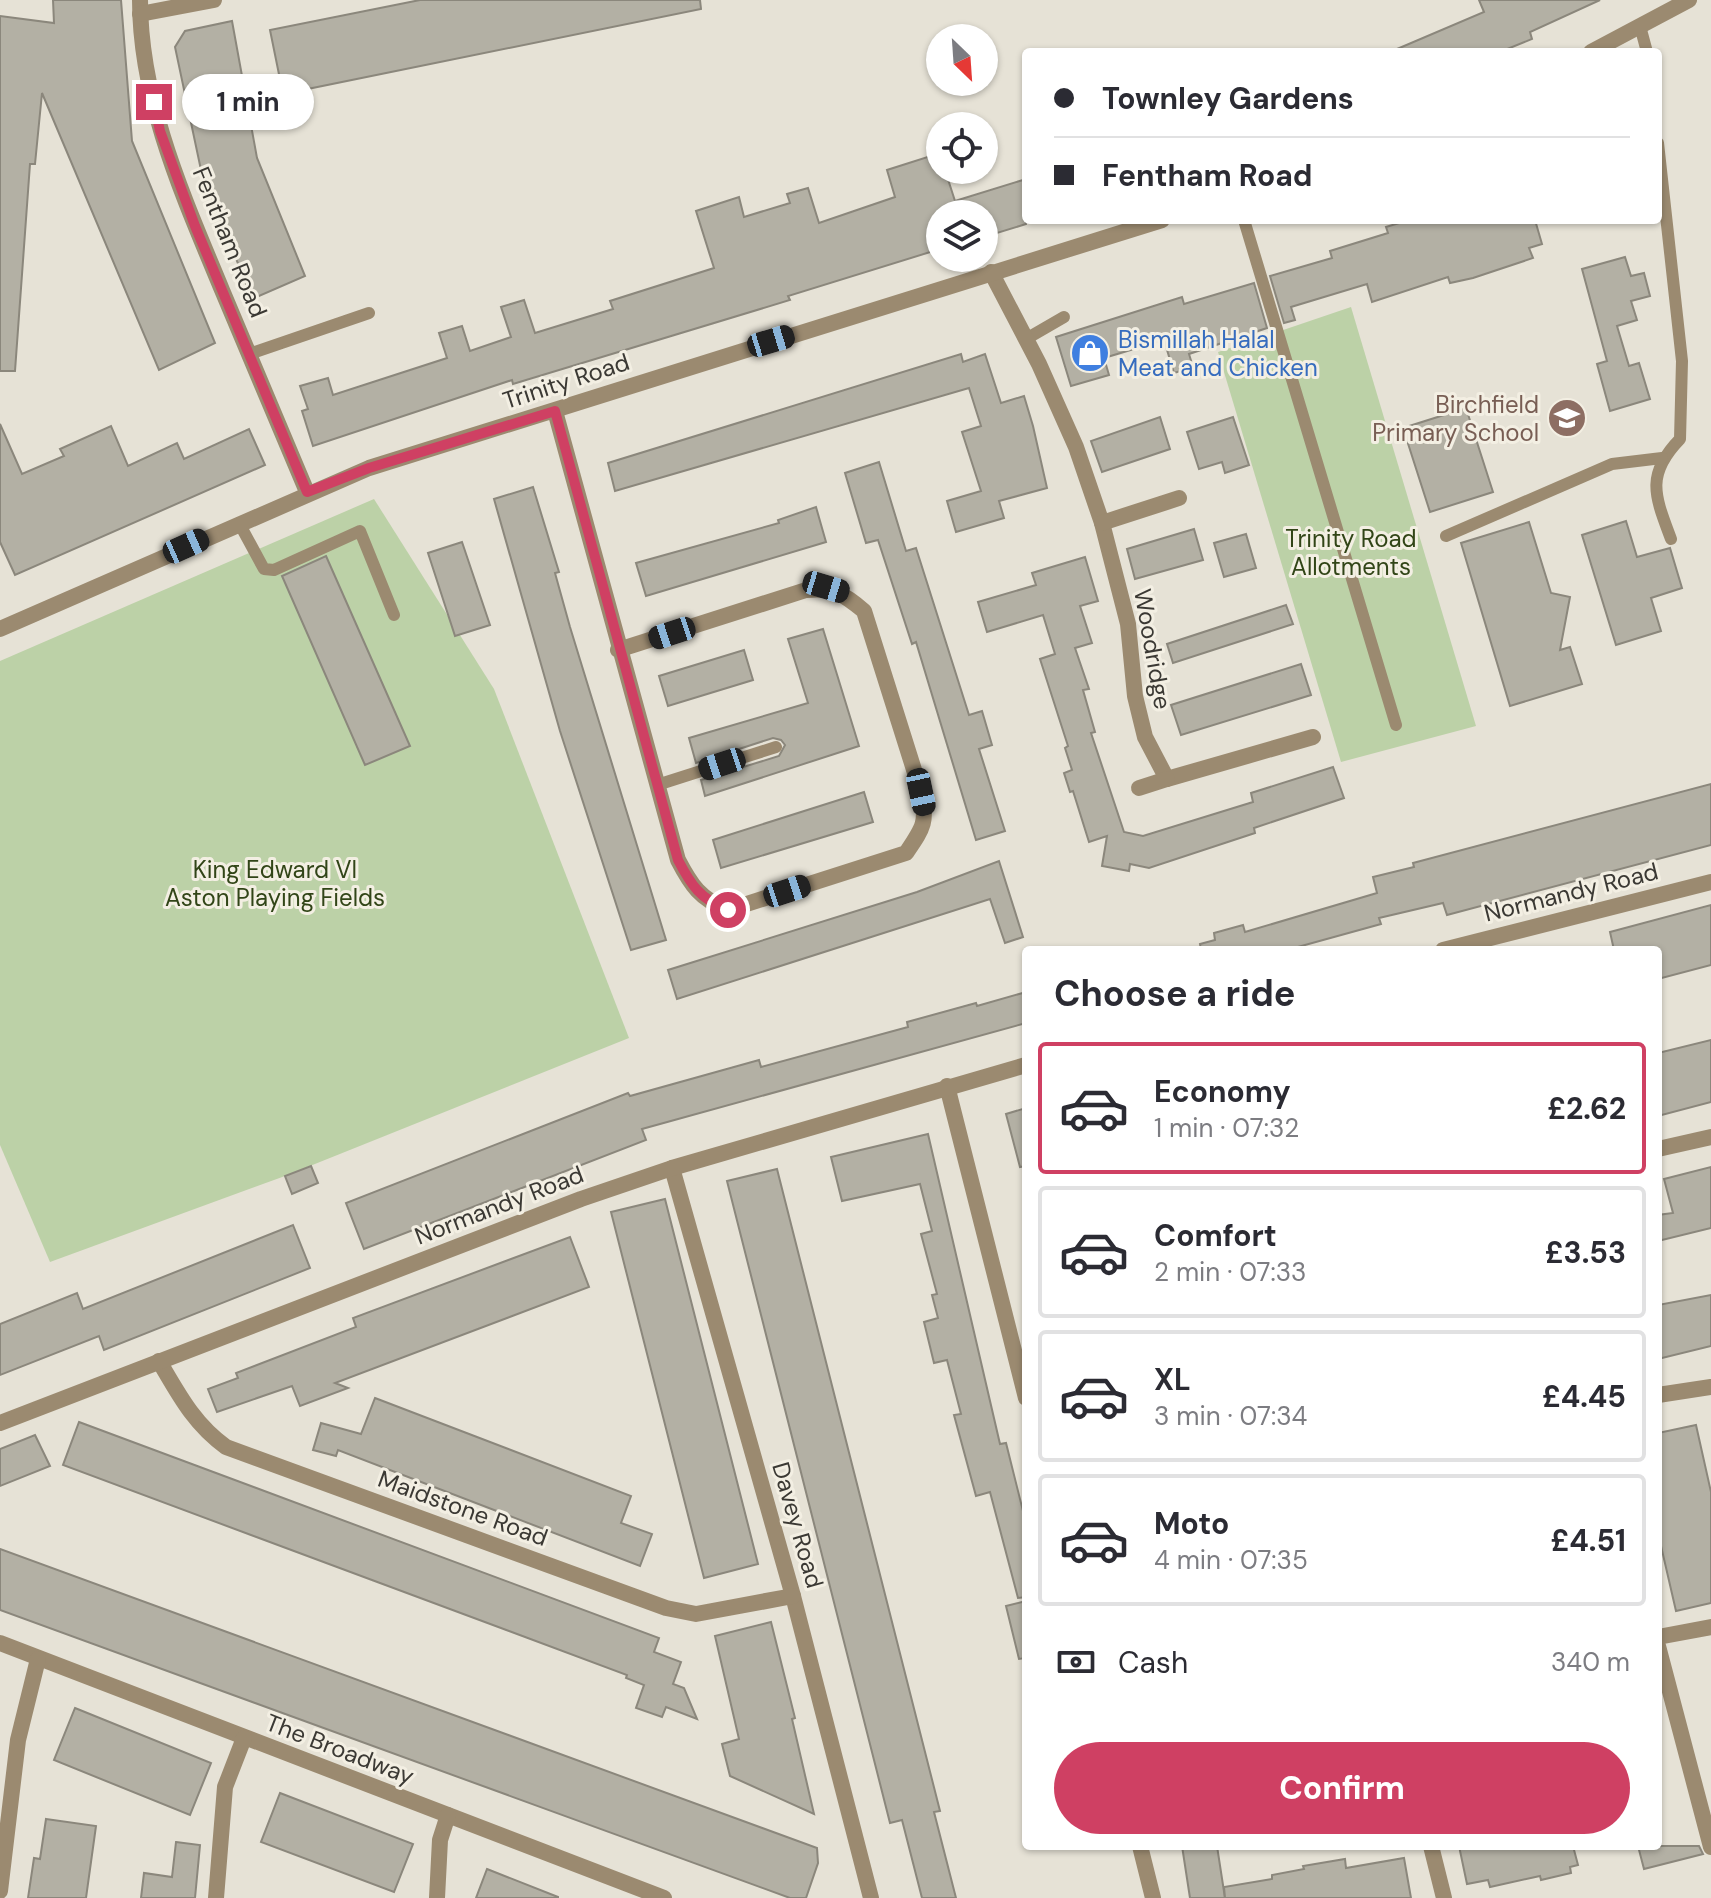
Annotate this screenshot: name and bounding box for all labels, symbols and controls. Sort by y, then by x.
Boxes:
north arrow [926,24,998,96]
map controls [926,24,998,272]
callout: 1 min [182,74,314,130]
text: Townley Gardens [1102,79,1354,118]
route end [136,84,172,120]
text: 1 min [216,85,280,119]
button: locate [926,112,998,184]
text: Fentham Road [1102,156,1312,195]
street label: Fentham Road [186,162,274,322]
button: layers [926,200,998,272]
car [745,323,797,359]
place label: Bismillah Halal Meat and Chicken [1118,324,1318,383]
shop icon: Bismillah Halal Meat and Chicken [1069,332,1111,374]
street label: Trinity Road [499,346,633,416]
place label: Birchfield Primary School [1372,389,1539,448]
school or university icon: Birchfield Primary School [1546,397,1588,439]
park label: Trinity Road Allotments [1285,523,1417,582]
car [159,525,213,567]
car [800,569,852,605]
street label: Woodridge [1127,586,1179,712]
car [645,614,699,652]
car [695,745,749,783]
car [904,766,938,818]
park label: King Edward VI Aston Playing Fields [165,854,385,913]
street label: Normandy Road [1481,855,1661,929]
car [760,872,814,910]
route start [710,892,746,928]
text: Choose a ride [1054,970,1295,1017]
icon: car [1058,1072,1130,1144]
text: Economy [1154,1072,1291,1111]
text: £2.62 [1547,1089,1626,1128]
text: 1 min · 07:32 [1154,1111,1299,1145]
street label: Normandy Road [410,1159,588,1251]
icon: car [1058,1216,1130,1288]
text: Comfort [1154,1216,1277,1255]
text: £3.53 [1545,1233,1626,1272]
text: 2 min · 07:33 [1154,1255,1307,1289]
icon: car [1058,1360,1130,1432]
text: XL [1154,1360,1191,1399]
text: £4.45 [1542,1377,1626,1416]
text: 3 min · 07:34 [1154,1399,1307,1433]
street label: Davey Road [765,1458,831,1592]
street label: Maidstone Road [374,1463,552,1553]
icon: car [1058,1504,1130,1576]
text: Moto [1154,1504,1229,1543]
text: £4.51 [1551,1521,1626,1560]
text: 4 min · 07:35 [1154,1543,1308,1577]
icon: cash [1054,1640,1098,1684]
text: Cash [1118,1643,1188,1682]
text: 340 m [1551,1645,1630,1679]
street label: The Broadway [261,1706,419,1792]
button: Confirm [1054,1742,1630,1834]

